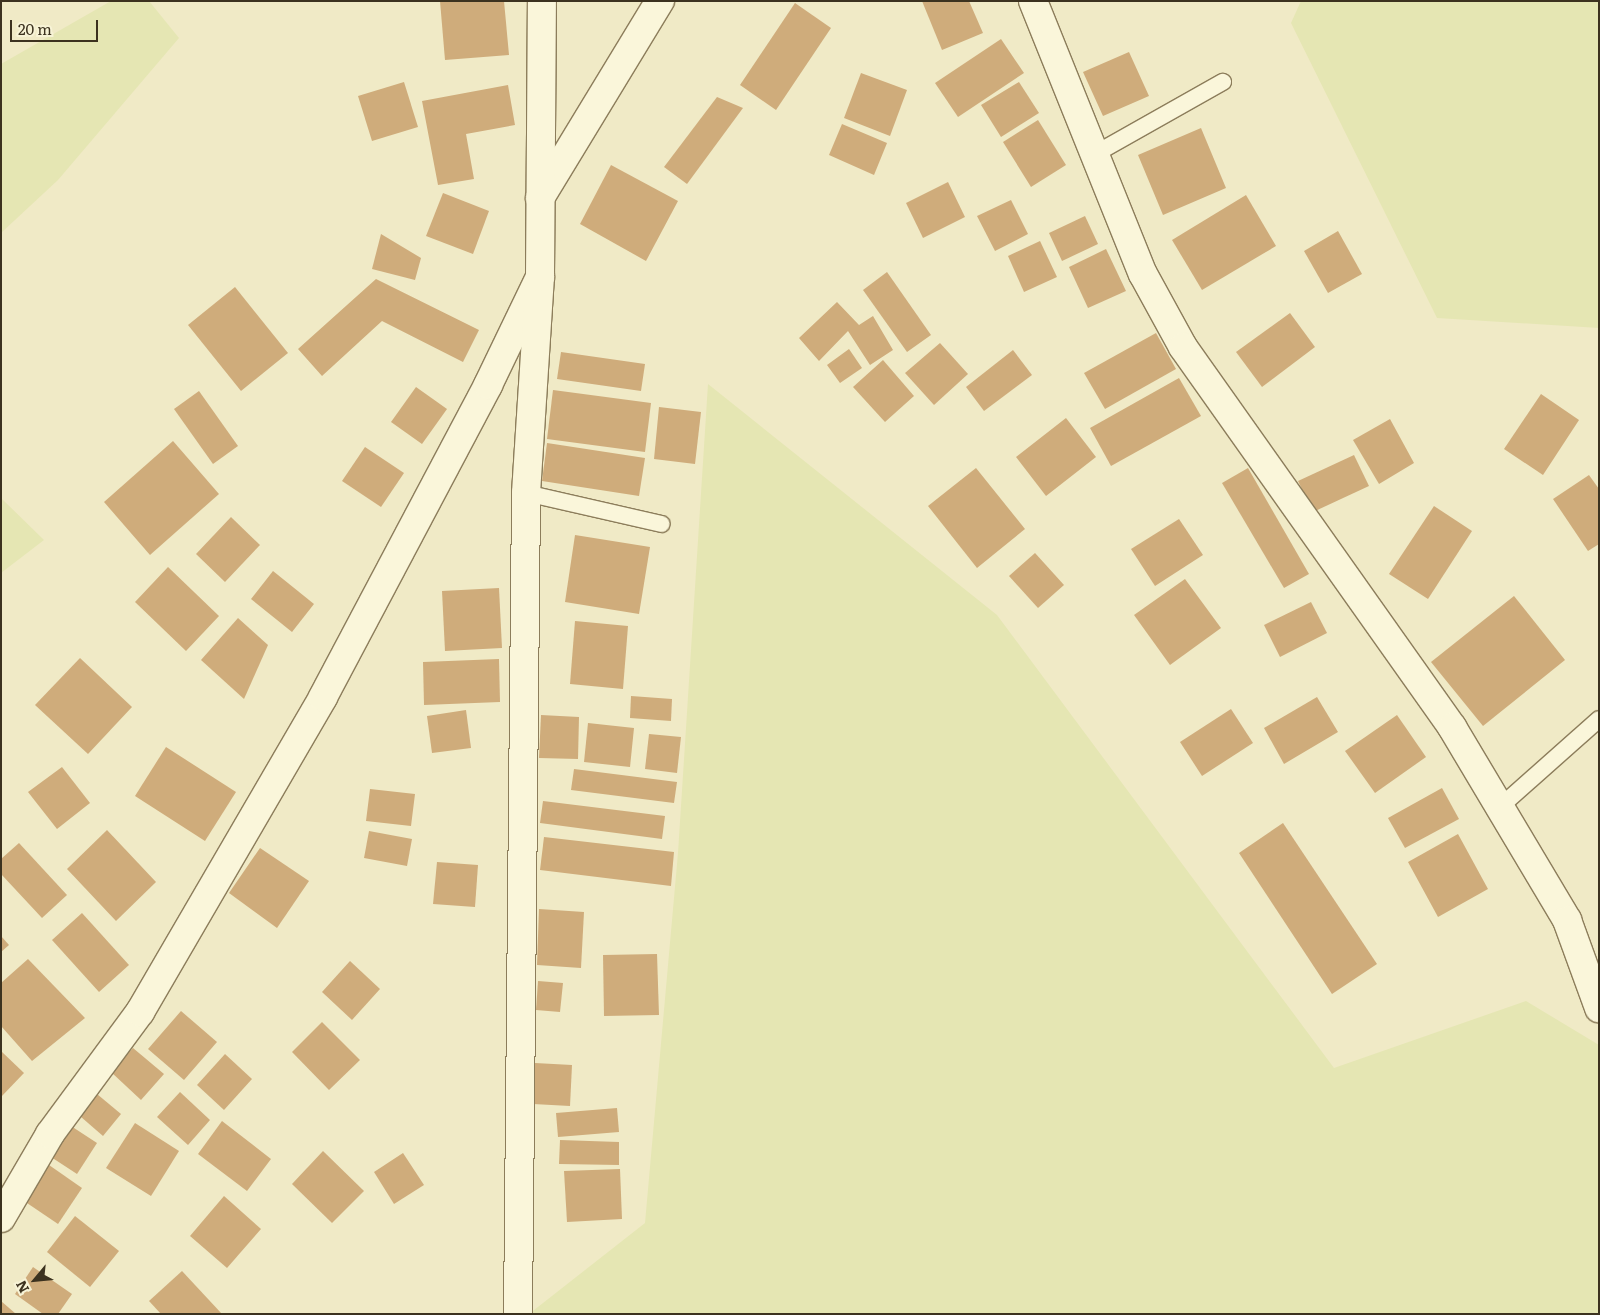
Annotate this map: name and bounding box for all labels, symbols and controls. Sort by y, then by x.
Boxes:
scale bar [12,10,100,42]
text: 20 m [18,17,52,40]
north arrow [10,1255,60,1305]
text: N [10,1277,33,1297]

